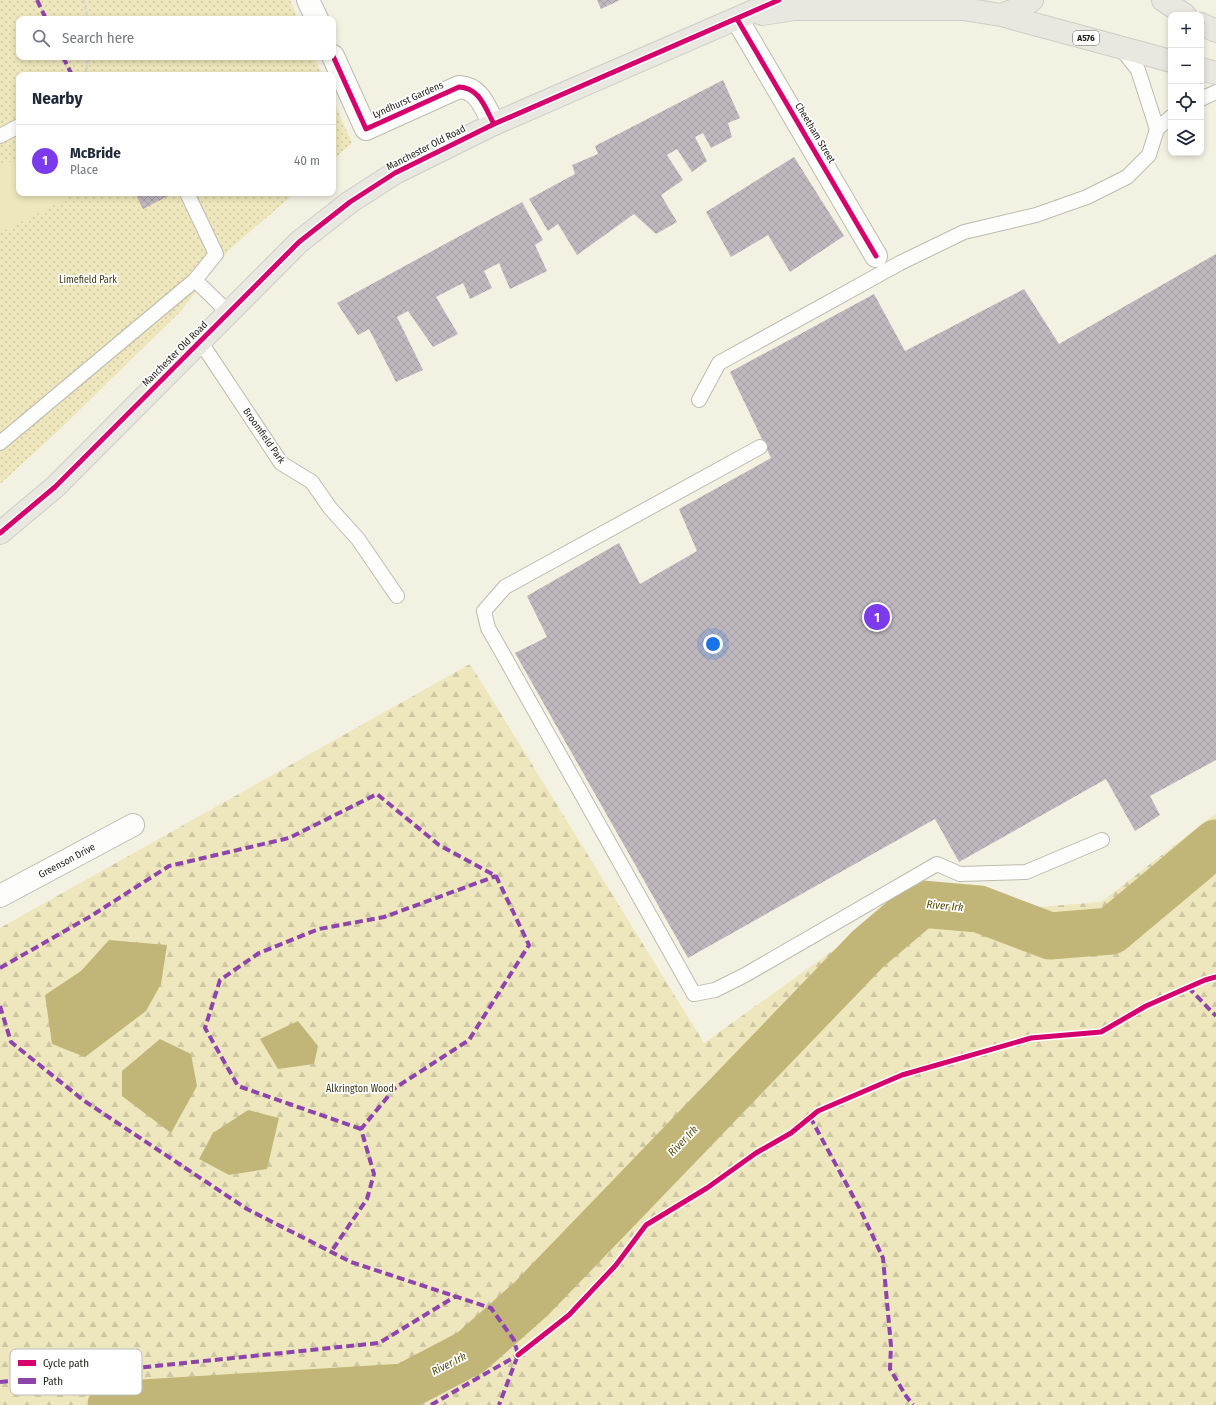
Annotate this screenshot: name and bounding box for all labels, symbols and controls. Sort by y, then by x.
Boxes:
map controls [1168,12,1204,156]
button: + [1168,12,1204,48]
search box [16,16,336,60]
icon: search [30,27,52,49]
text: Search here [62,29,134,47]
road number: A576 [1073,31,1099,45]
button: − [1168,48,1204,84]
street label: Lyndhurst Gardens [371,79,445,121]
button: locate [1168,84,1204,120]
text: Nearby [32,88,83,109]
street label: Cheetham Street [792,101,838,166]
button: layers [1168,120,1204,156]
street label: Manchester Old Road [384,123,468,173]
text: McBride [70,144,121,162]
text: 1 [42,153,48,168]
text: 40 m [294,153,320,168]
text: Place [70,162,98,177]
park label: Limefield Park [59,274,117,286]
street label: Manchester Old Road [140,319,210,389]
street label: Broomfield Park [240,406,288,466]
pin: 1 [864,602,890,632]
your location [703,634,723,654]
street label: Greenson Drive [37,841,97,881]
water label: River Irk [926,898,965,914]
park label: Alkrington Wood [326,1083,394,1095]
water label: River Irk [665,1123,701,1159]
legend [10,1349,142,1395]
water label: River Irk [429,1349,469,1378]
text: Cycle path [43,1357,89,1370]
text: Path [43,1375,63,1388]

